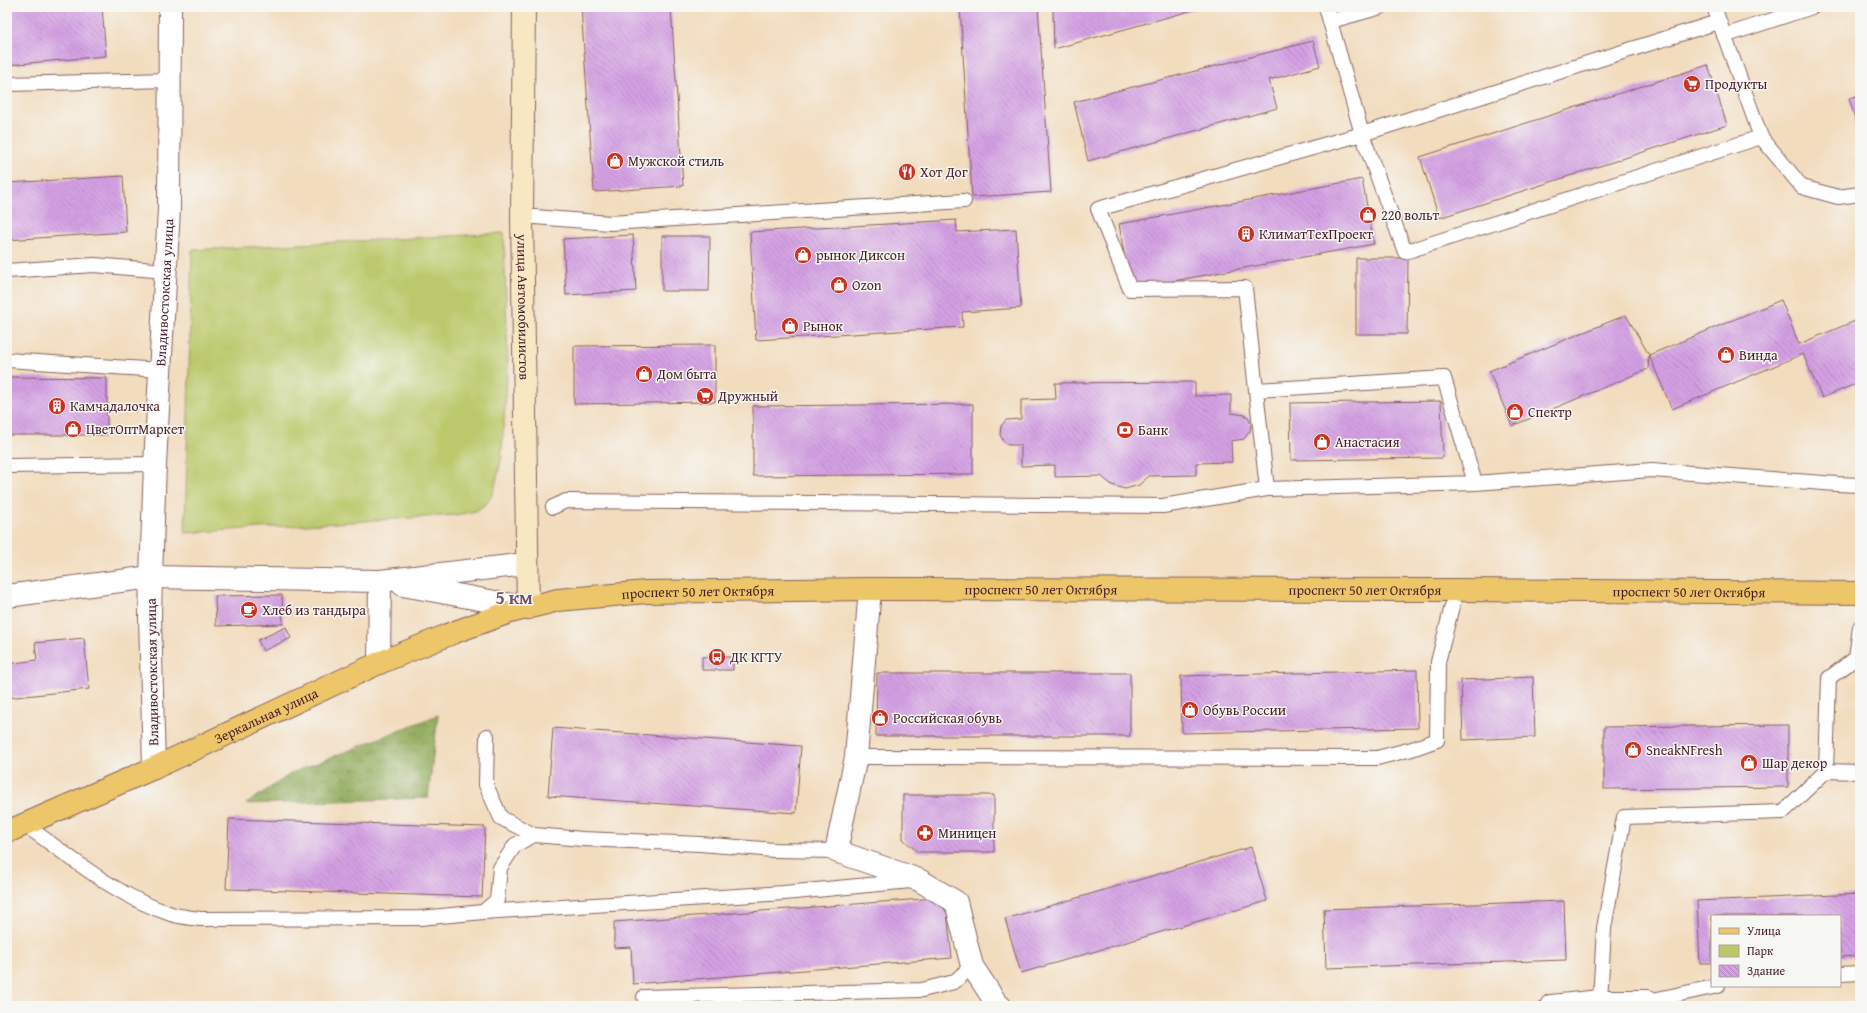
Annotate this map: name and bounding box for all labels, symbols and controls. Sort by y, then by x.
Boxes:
supermarket icon: Продукты [1682,74,1702,94]
place label: Продукты [1705,74,1768,94]
shop icon: Мужской стиль [605,151,625,171]
place label: Мужской стиль [628,151,724,171]
restaurant icon: Хот Дог [897,162,917,182]
place label: Хот Дог [920,162,968,182]
shop icon: 220 вольт [1358,205,1378,225]
place label: 220 вольт [1381,205,1440,225]
street label: Владивостокская улица [150,218,178,367]
building icon: КлиматТехПроект [1236,224,1256,244]
place label: КлиматТехПроект [1259,224,1373,244]
street label: улица Автомобилистов [512,233,535,380]
shop icon: рынок Диксон [793,245,813,265]
place label: рынок Диксон [816,245,905,265]
shop icon: Ozon [829,275,849,295]
place label: Ozon [852,275,882,295]
shop icon: Рынок [780,316,800,336]
place label: Рынок [803,316,844,336]
shop icon: Винда [1716,345,1736,365]
place label: Винда [1739,345,1778,365]
shop icon: Дом быта [634,364,654,384]
place label: Дом быта [656,364,717,384]
supermarket icon: Дружный [695,386,715,406]
place label: Дружный [717,386,778,406]
building icon: Камчадалочка [47,396,67,416]
place label: Камчадалочка [70,396,160,416]
shop icon: Спектр [1505,402,1525,422]
place label: Спектр [1528,402,1572,422]
shop icon: ЦветОптМаркет [63,419,83,439]
place label: ЦветОптМаркет [86,419,184,439]
bank icon: Банк [1115,420,1135,440]
place label: Банк [1138,420,1169,440]
shop icon: Анастасия [1312,432,1332,452]
place label: Анастасия [1335,432,1400,452]
street label: проспект 50 лет Октября [965,579,1117,599]
street label: проспект 50 лет Октября [621,580,774,604]
street label: проспект 50 лет Октября [1289,580,1441,600]
street label: проспект 50 лет Октября [1612,581,1765,602]
district label: 5 км [495,584,533,611]
street label: Владивостокская улица [141,598,163,746]
cafe icon: Хлеб из тандыра [239,600,259,620]
place label: Хлеб из тандыра [262,600,366,620]
bus stop icon: ДК КГТУ [707,647,727,667]
place label: ДК КГТУ [729,647,783,667]
street label: Зеркальная улица [211,683,322,749]
shop icon: Обувь России [1180,700,1200,720]
place label: Обувь России [1203,700,1286,720]
shop icon: Российская обувь [870,708,890,728]
place label: Российская обувь [893,708,1002,728]
shop icon: SneakNFresh [1623,740,1643,760]
place label: SneakNFresh [1646,740,1723,760]
shop icon: Шар декор [1739,753,1759,773]
place label: Шар декор [1762,753,1828,773]
pharmacy icon: Миницен [915,823,935,843]
place label: Миницен [938,823,996,843]
legend [1711,915,1841,987]
text: Улица [1747,922,1781,939]
text: Парк [1747,942,1774,959]
text: Здание [1747,962,1786,979]

